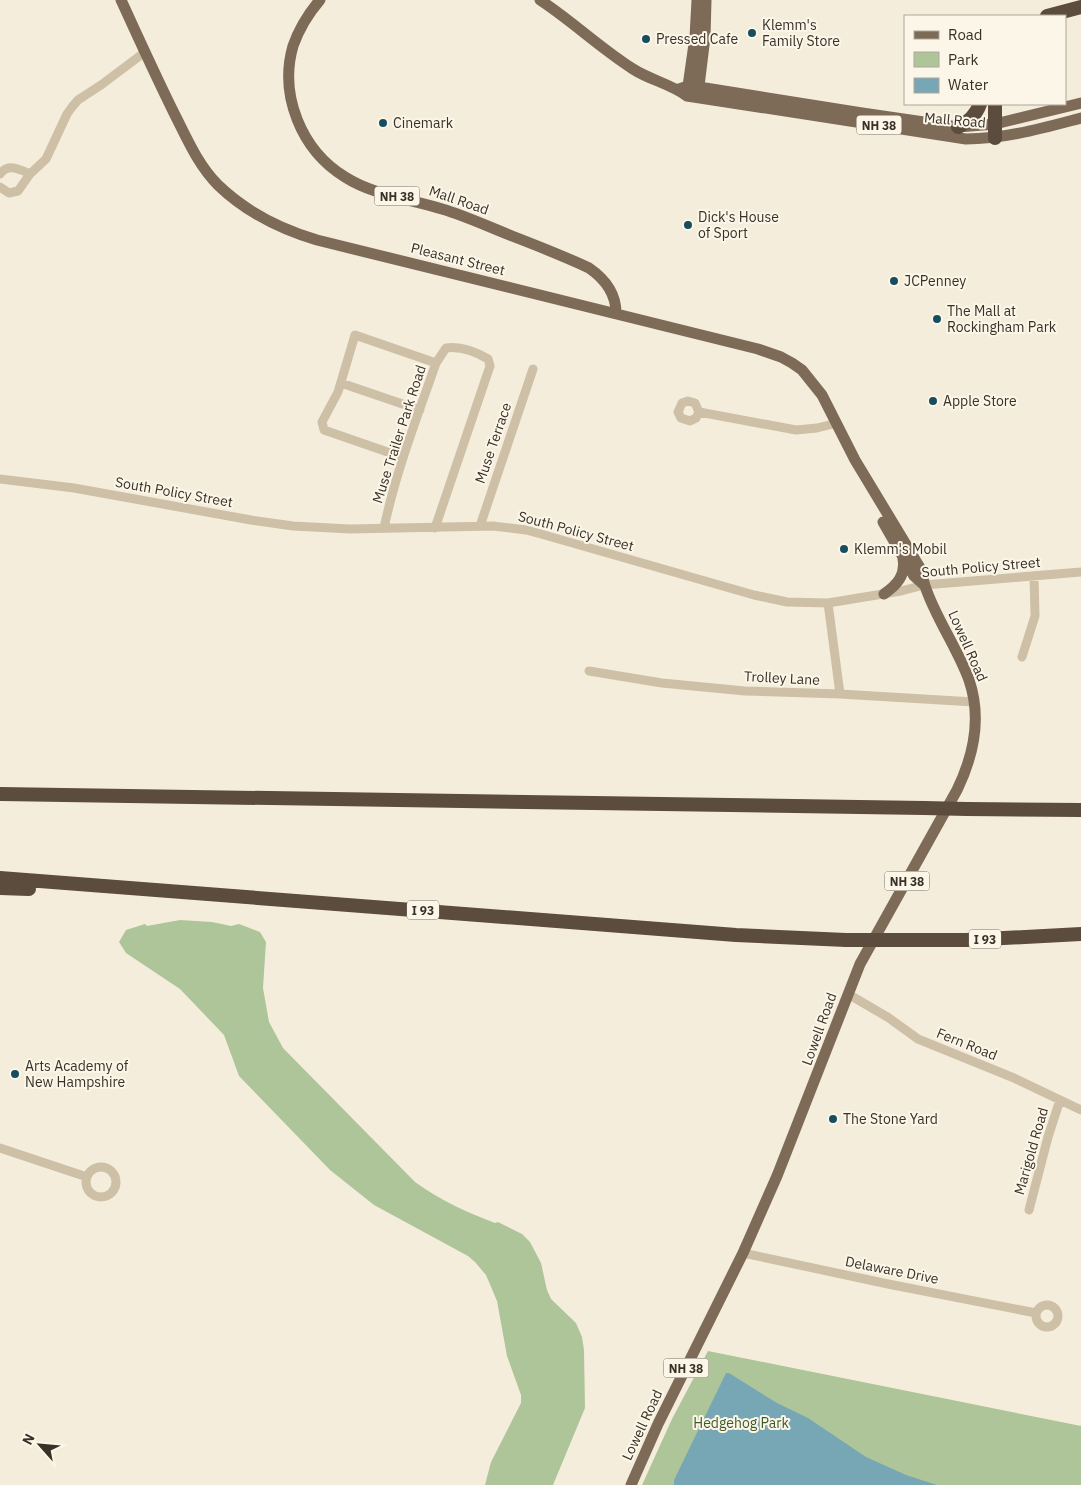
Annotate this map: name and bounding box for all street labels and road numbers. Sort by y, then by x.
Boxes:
street label: Mall Road [923,108,987,132]
road number: NH 38 [856,116,902,134]
street label: Mall Road [427,181,491,219]
road number: NH 38 [374,187,420,206]
street label: Pleasant Street [409,239,507,279]
street label: Muse Trailer Park Road [368,363,430,505]
street label: Muse Terrace [471,400,515,486]
street label: South Policy Street [114,473,234,511]
street label: South Policy Street [516,507,636,555]
street label: South Policy Street [921,553,1041,581]
street label: Lowell Road [944,608,992,684]
street label: Trolley Lane [744,667,821,689]
road number: NH 38 [884,871,930,890]
road number: I 93 [407,900,439,920]
road number: I 93 [969,930,1001,949]
street label: Lowell Road [798,990,840,1068]
street label: Fern Road [934,1024,1000,1064]
street label: Marigold Road [1010,1105,1052,1197]
street label: Delaware Drive [844,1252,941,1288]
road number: NH 38 [664,1359,708,1378]
street label: Lowell Road [618,1387,666,1463]

